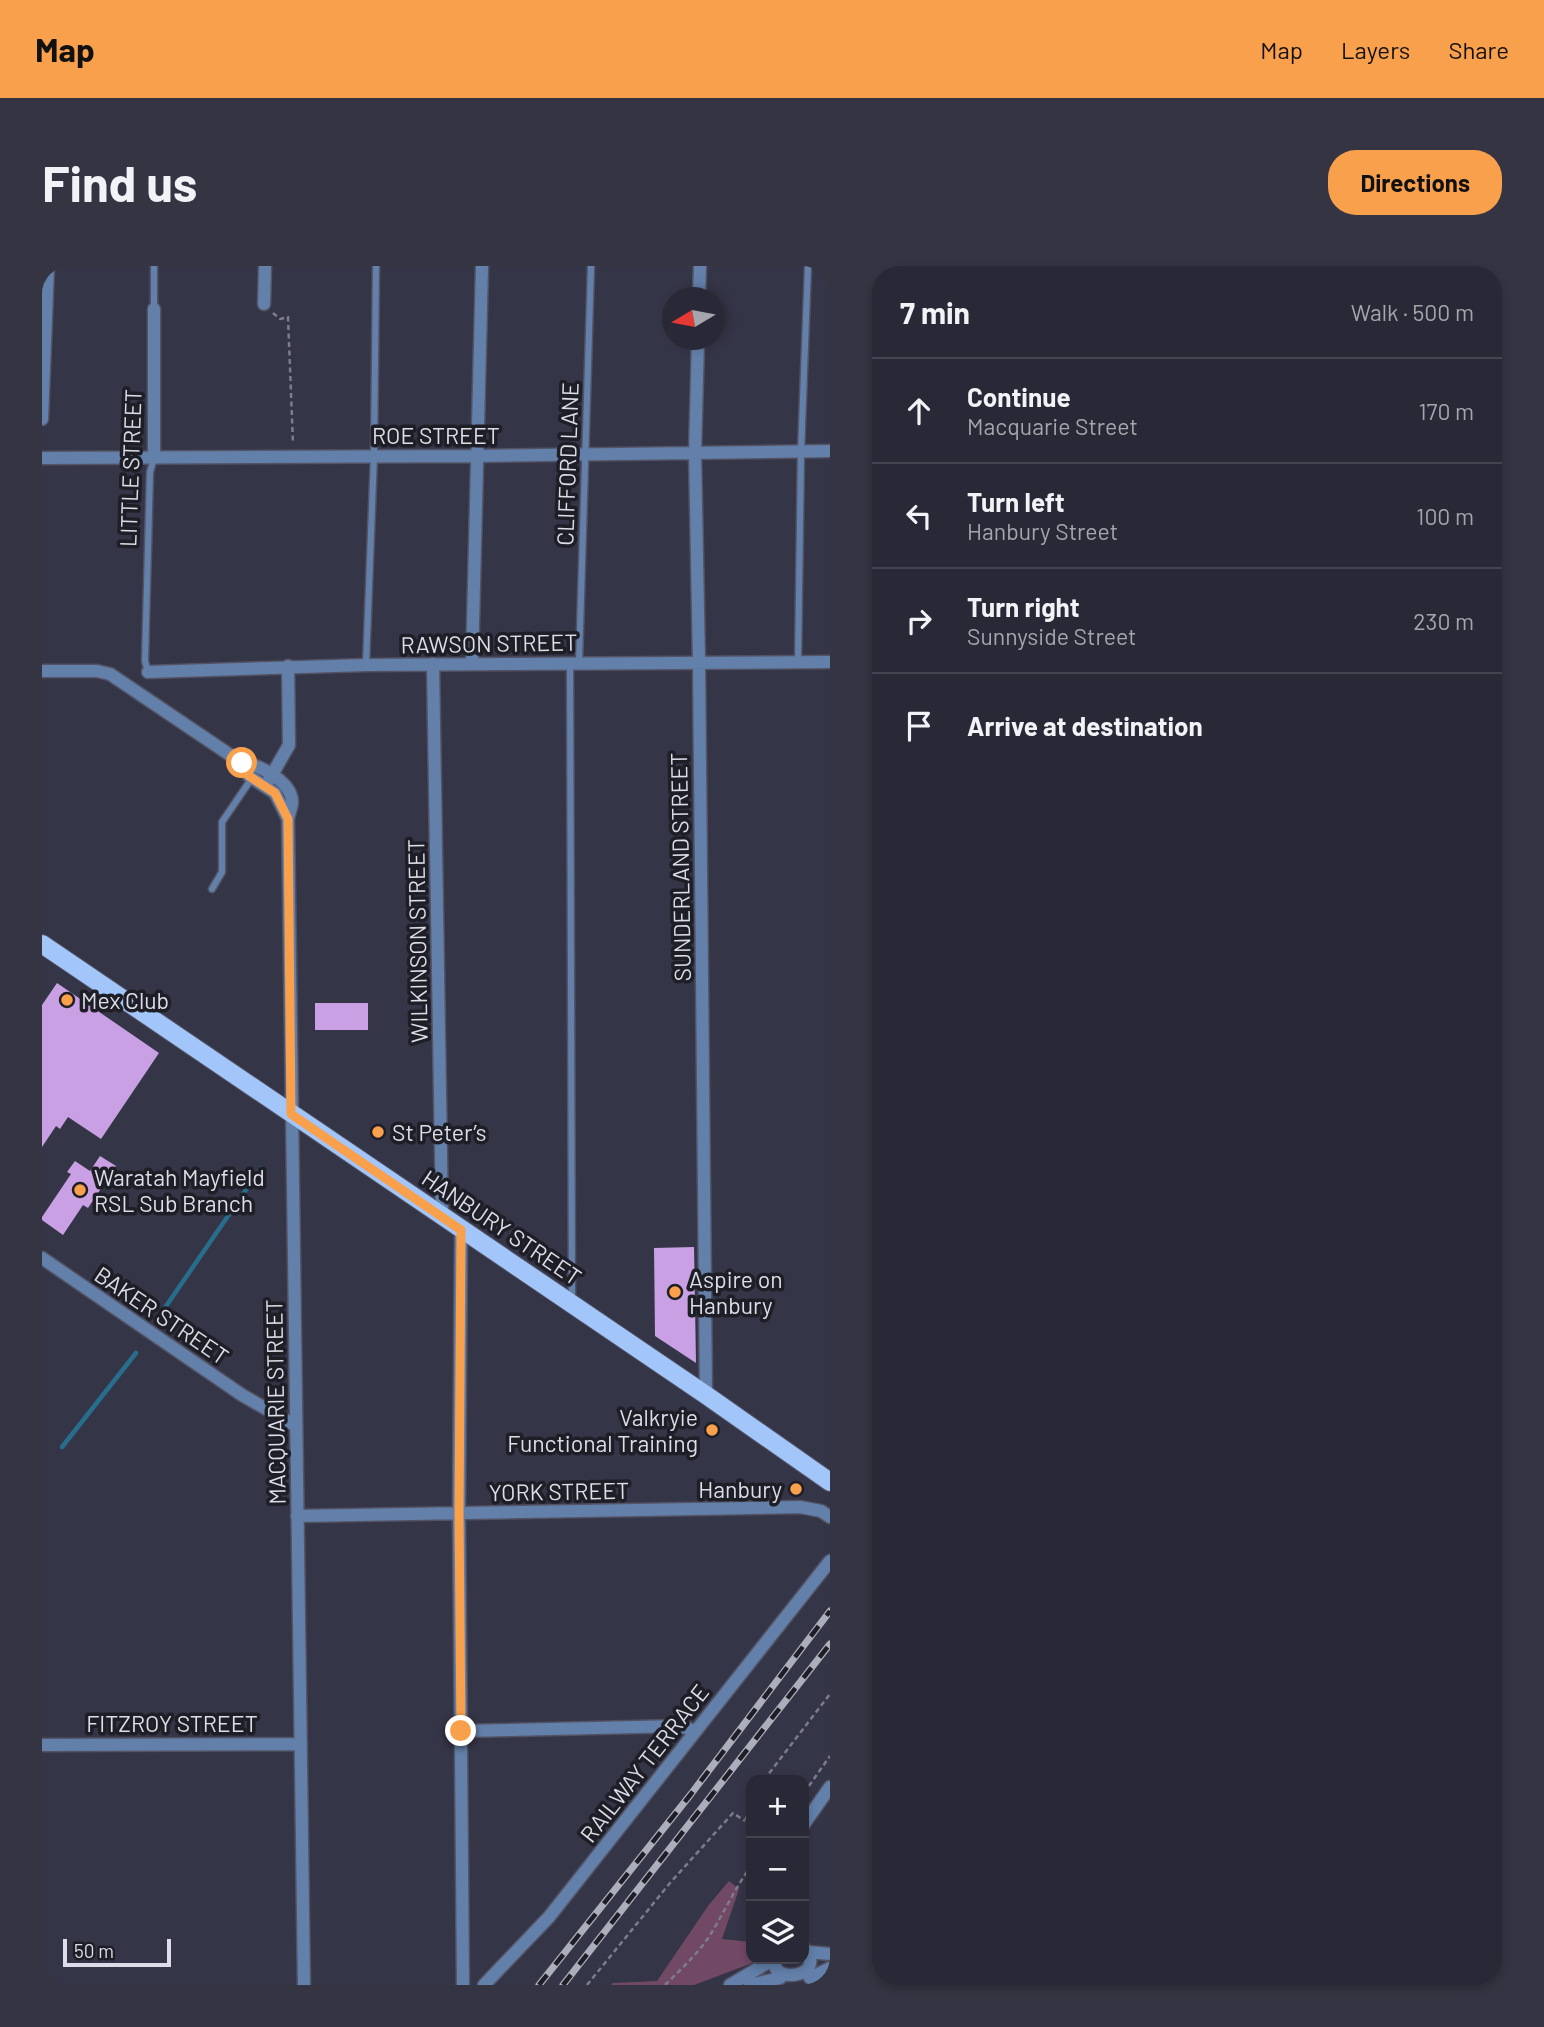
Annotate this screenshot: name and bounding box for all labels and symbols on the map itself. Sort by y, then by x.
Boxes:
north arrow [662,287,725,350]
street label: CLIFFORD LANE [550,382,584,546]
street label: LITTLE STREET [113,389,147,547]
street label: ROE STREET [372,421,500,449]
street label: RAWSON STREET [400,627,578,659]
route start [226,747,257,778]
street label: SUNDERLAND STREET [664,752,696,982]
street label: WILKINSON STREET [401,839,433,1043]
place label: Mex Club [81,986,169,1014]
marker: Mex Club [59,992,75,1008]
place label: St Peter’s [392,1118,487,1146]
marker: St Peter’s [370,1124,386,1140]
place label: Waratah Mayfield RSL Sub Branch [94,1163,265,1217]
street label: HANBURY STREET [417,1163,587,1291]
marker: Waratah Mayfield RSL Sub Branch [72,1182,88,1198]
street label: BAKER STREET [90,1260,234,1370]
place label: Aspire on Hanbury [689,1265,783,1319]
marker: Aspire on Hanbury [667,1284,683,1300]
street label: MACQUARIE STREET [259,1299,291,1505]
place label: Valkryie Functional Training [507,1403,698,1457]
marker: Valkryie Functional Training [704,1422,720,1438]
place label: Hanbury [698,1475,782,1503]
street label: YORK STREET [489,1476,629,1506]
marker: Hanbury [788,1481,804,1497]
street label: RAILWAY TERRACE [574,1678,714,1848]
street label: FITZROY STREET [86,1709,258,1737]
route end [445,1715,476,1746]
scale bar [63,1936,172,1968]

